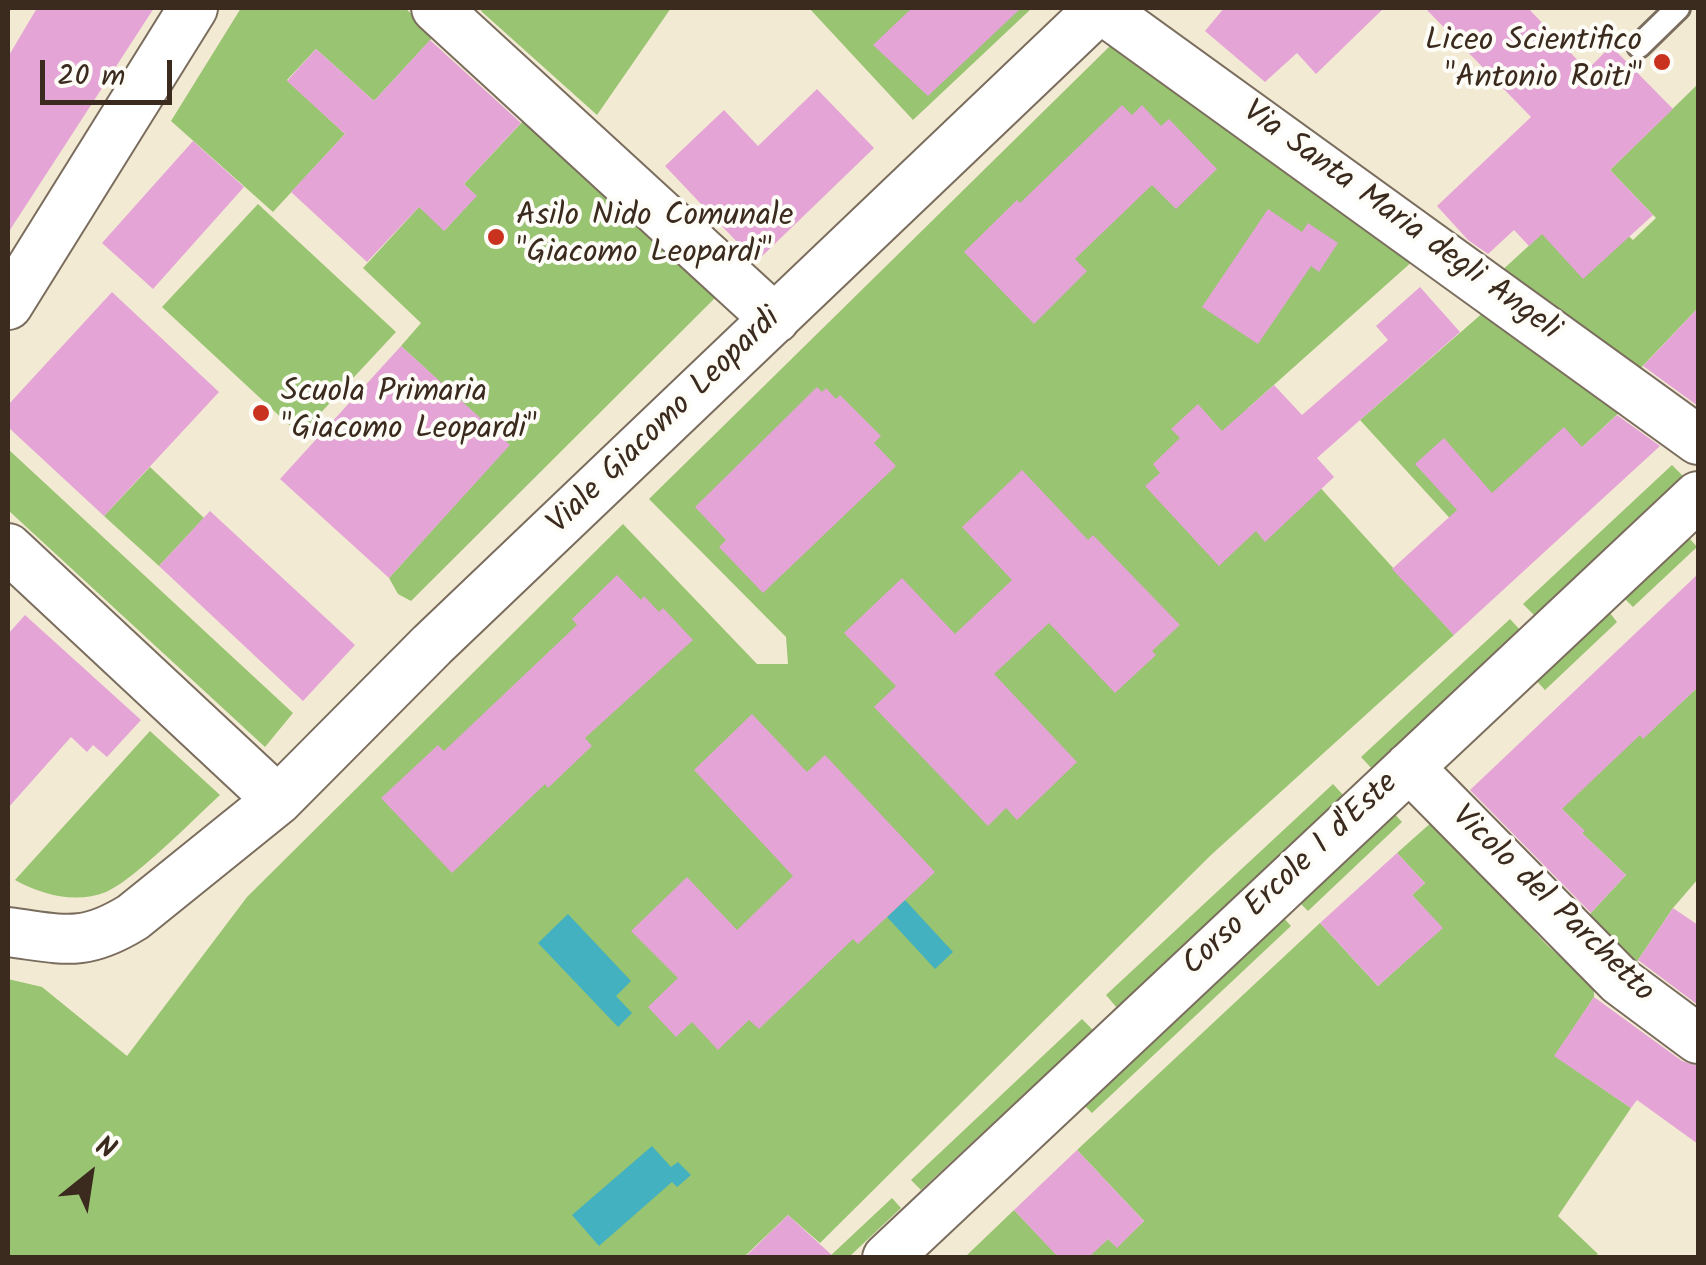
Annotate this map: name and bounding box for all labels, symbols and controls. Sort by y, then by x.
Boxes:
place label: Liceo Scientifico "Antonio Roiti" [1425,25,1642,100]
scale bar [45,40,178,102]
marker: Liceo Scientifico "Antonio Roiti" [1651,51,1673,73]
text: 20 m [57,53,125,101]
street label: Via Santa Maria degli Angeli [1234,95,1566,351]
place label: Asilo Nido Comunale "Giacomo Leopardi" [516,200,793,275]
marker: Asilo Nido Comunale "Giacomo Leopardi" [485,226,507,248]
street label: Viale Giacomo Leopardi [541,302,791,544]
place label: Scuola Primaria "Giacomo Leopardi" [281,376,537,451]
marker: Scuola Primaria "Giacomo Leopardi" [250,402,272,424]
street label: Corso Ercole I d'Este [1176,766,1408,986]
street label: Vicolo del Parchetto [1441,799,1661,1013]
north arrow [40,1125,140,1225]
text: N [86,1125,124,1172]

